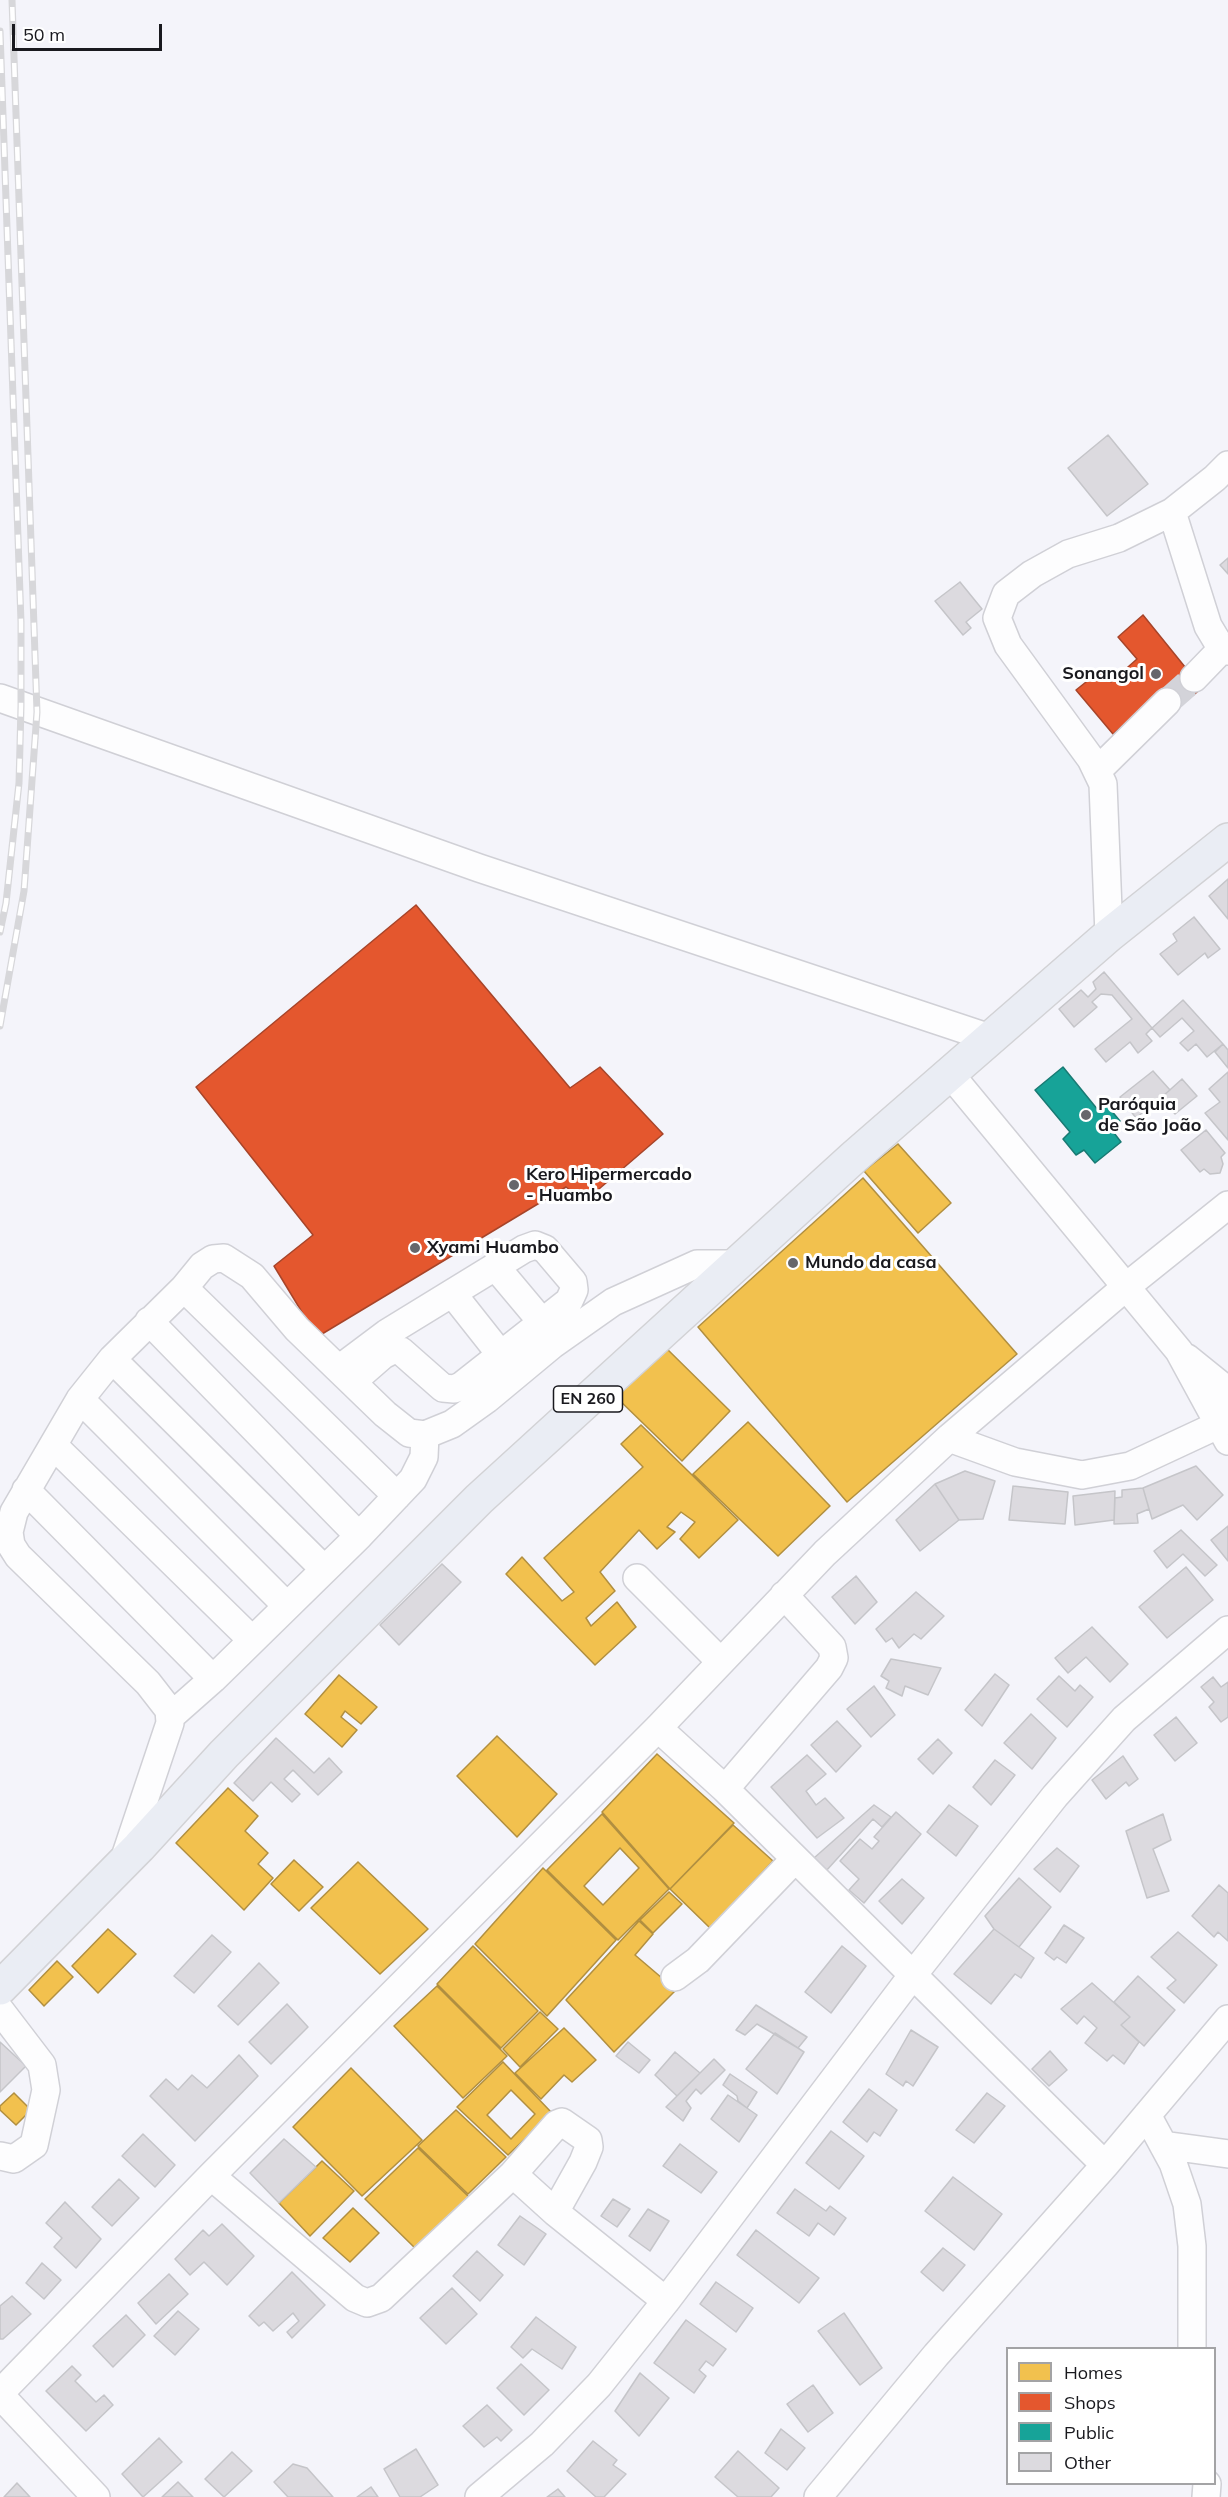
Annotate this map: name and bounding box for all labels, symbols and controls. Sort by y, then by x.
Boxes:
scale bar [15,12,165,50]
text: 50 m [23,23,65,46]
place label: Sonangol [1062,663,1144,685]
marker: Sonangol [1149,667,1163,681]
place label: Paróquia de São João [1098,1094,1201,1136]
marker: Paróquia de São João [1079,1108,1093,1122]
place label: Kero Hipermercado - Huambo [526,1164,692,1206]
marker: Kero Hipermercado - Huambo [507,1178,521,1192]
place label: Xyami Huambo [427,1237,559,1259]
marker: Xyami Huambo [408,1241,422,1255]
place label: Mundo da casa [805,1252,937,1274]
marker: Mundo da casa [786,1256,800,1270]
road number: EN 260 [554,1386,622,1412]
legend [1006,2347,1216,2485]
text: Homes [1064,2361,1123,2384]
text: Shops [1064,2391,1116,2414]
text: Public [1064,2421,1114,2444]
text: Other [1064,2451,1111,2474]

